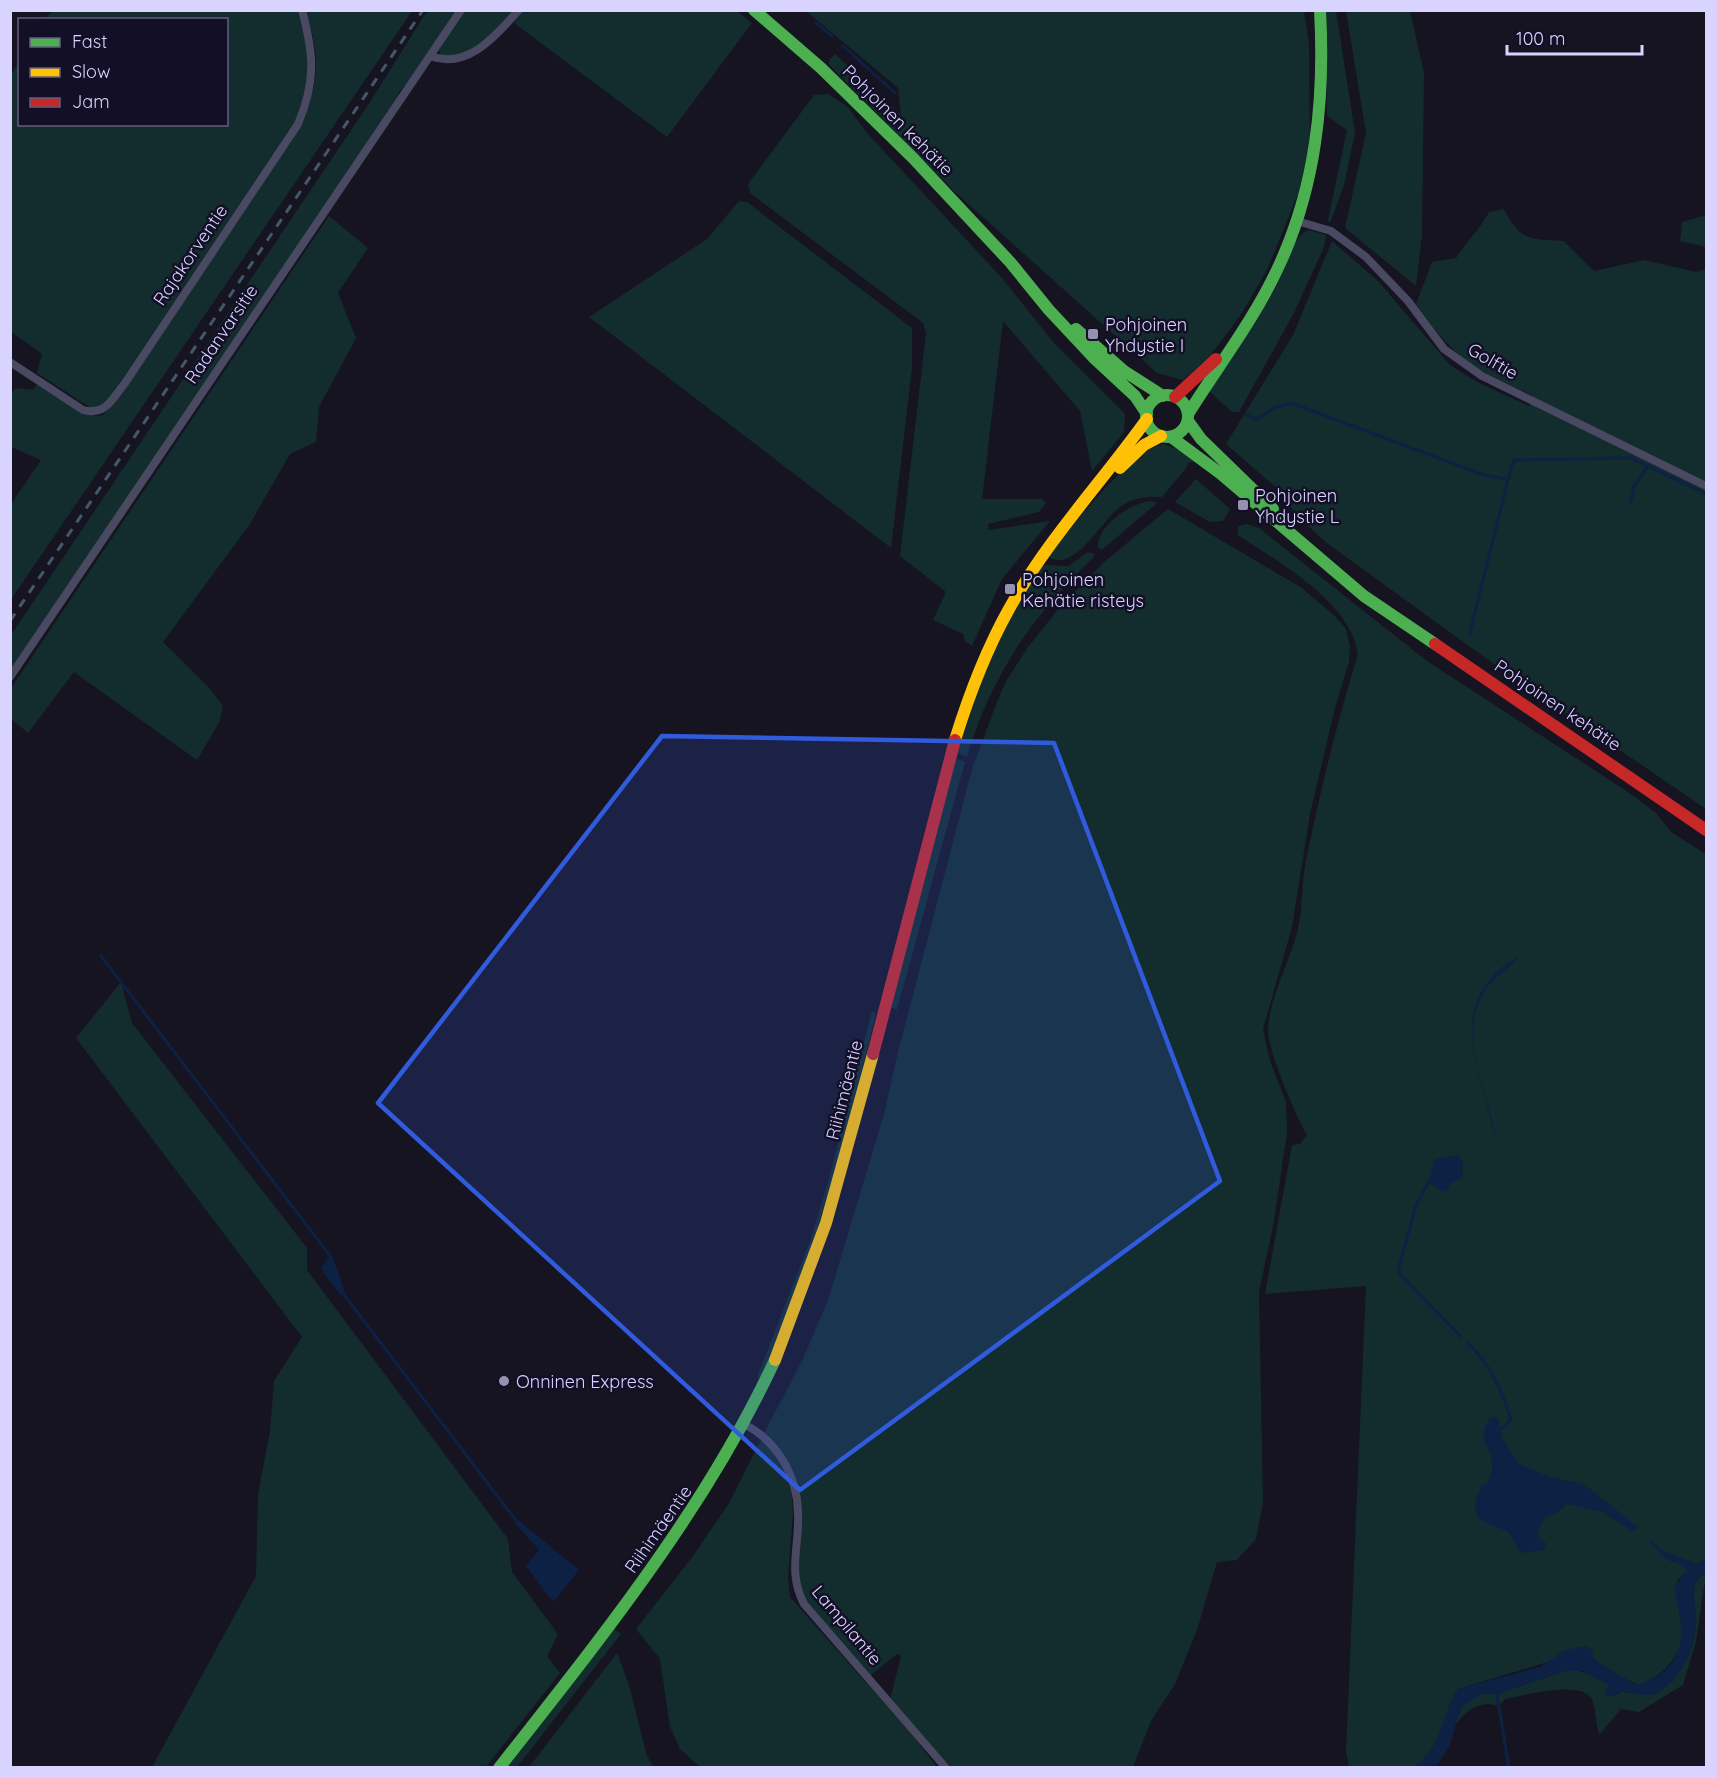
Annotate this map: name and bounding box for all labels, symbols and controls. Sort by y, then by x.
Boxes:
legend [18,18,228,126]
scale bar [1507,18,1642,56]
text: 100 m [1516,27,1565,50]
text: Fast [72,30,107,53]
text: Slow [72,60,110,83]
street label: Pohjoinen kehätie [838,60,958,180]
text: Jam [72,90,110,113]
street label: Rajakorventie [148,200,232,310]
street label: Radanvarsitie [179,280,263,388]
place label: Pohjoinen Yhdystie I [1105,313,1187,357]
marker: Pohjoinen Yhdystie I [1086,327,1100,341]
street label: Golftie [1464,337,1522,385]
place label: Pohjoinen Yhdystie L [1255,484,1340,528]
marker: Pohjoinen Yhdystie L [1236,498,1250,512]
place label: Pohjoinen Kehätie risteys [1022,568,1144,612]
marker: Pohjoinen Kehätie risteys [1003,582,1017,596]
street label: Pohjoinen kehätie [1490,654,1626,756]
street label: Riihimäentie [821,1038,867,1142]
place label: Onninen Express [516,1370,654,1393]
marker: Onninen Express [497,1374,511,1388]
street label: Riihimäentie [619,1481,697,1577]
street label: Lampilantie [807,1580,887,1670]

